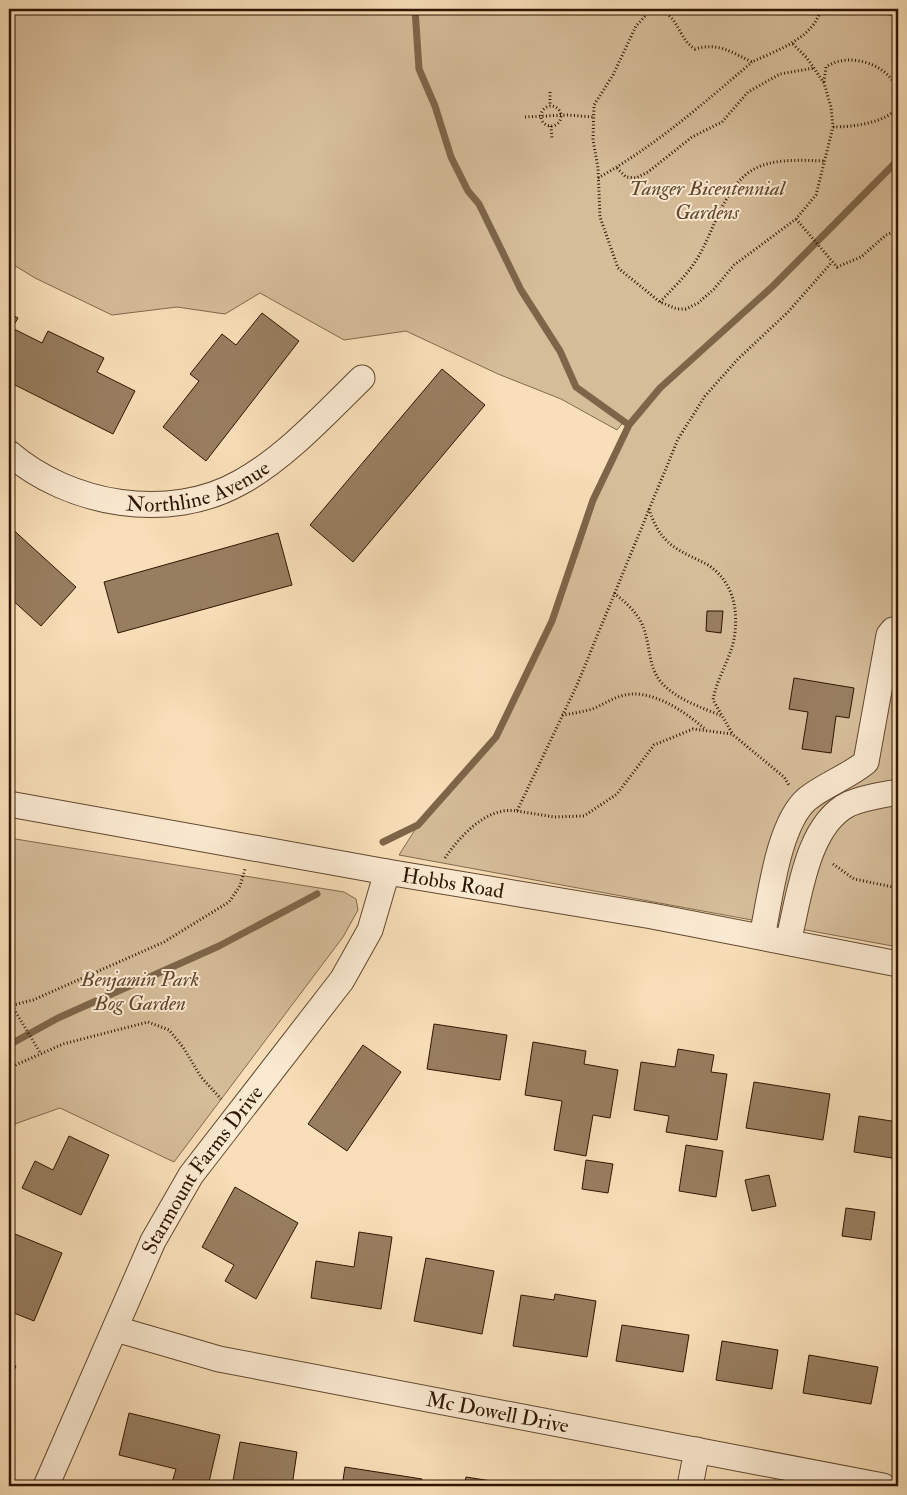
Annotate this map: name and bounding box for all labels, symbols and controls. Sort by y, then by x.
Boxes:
park label: Tanger Bicentennial Gardens [629,175,787,226]
street label: Northline Avenue [125,454,275,518]
street label: Hobbs Road [400,861,507,905]
park label: Benjamin Park Bog Garden [80,966,199,1017]
street label: Starmount Farms Drive [135,1079,269,1258]
street label: Mc Dowell Drive [424,1385,572,1439]

